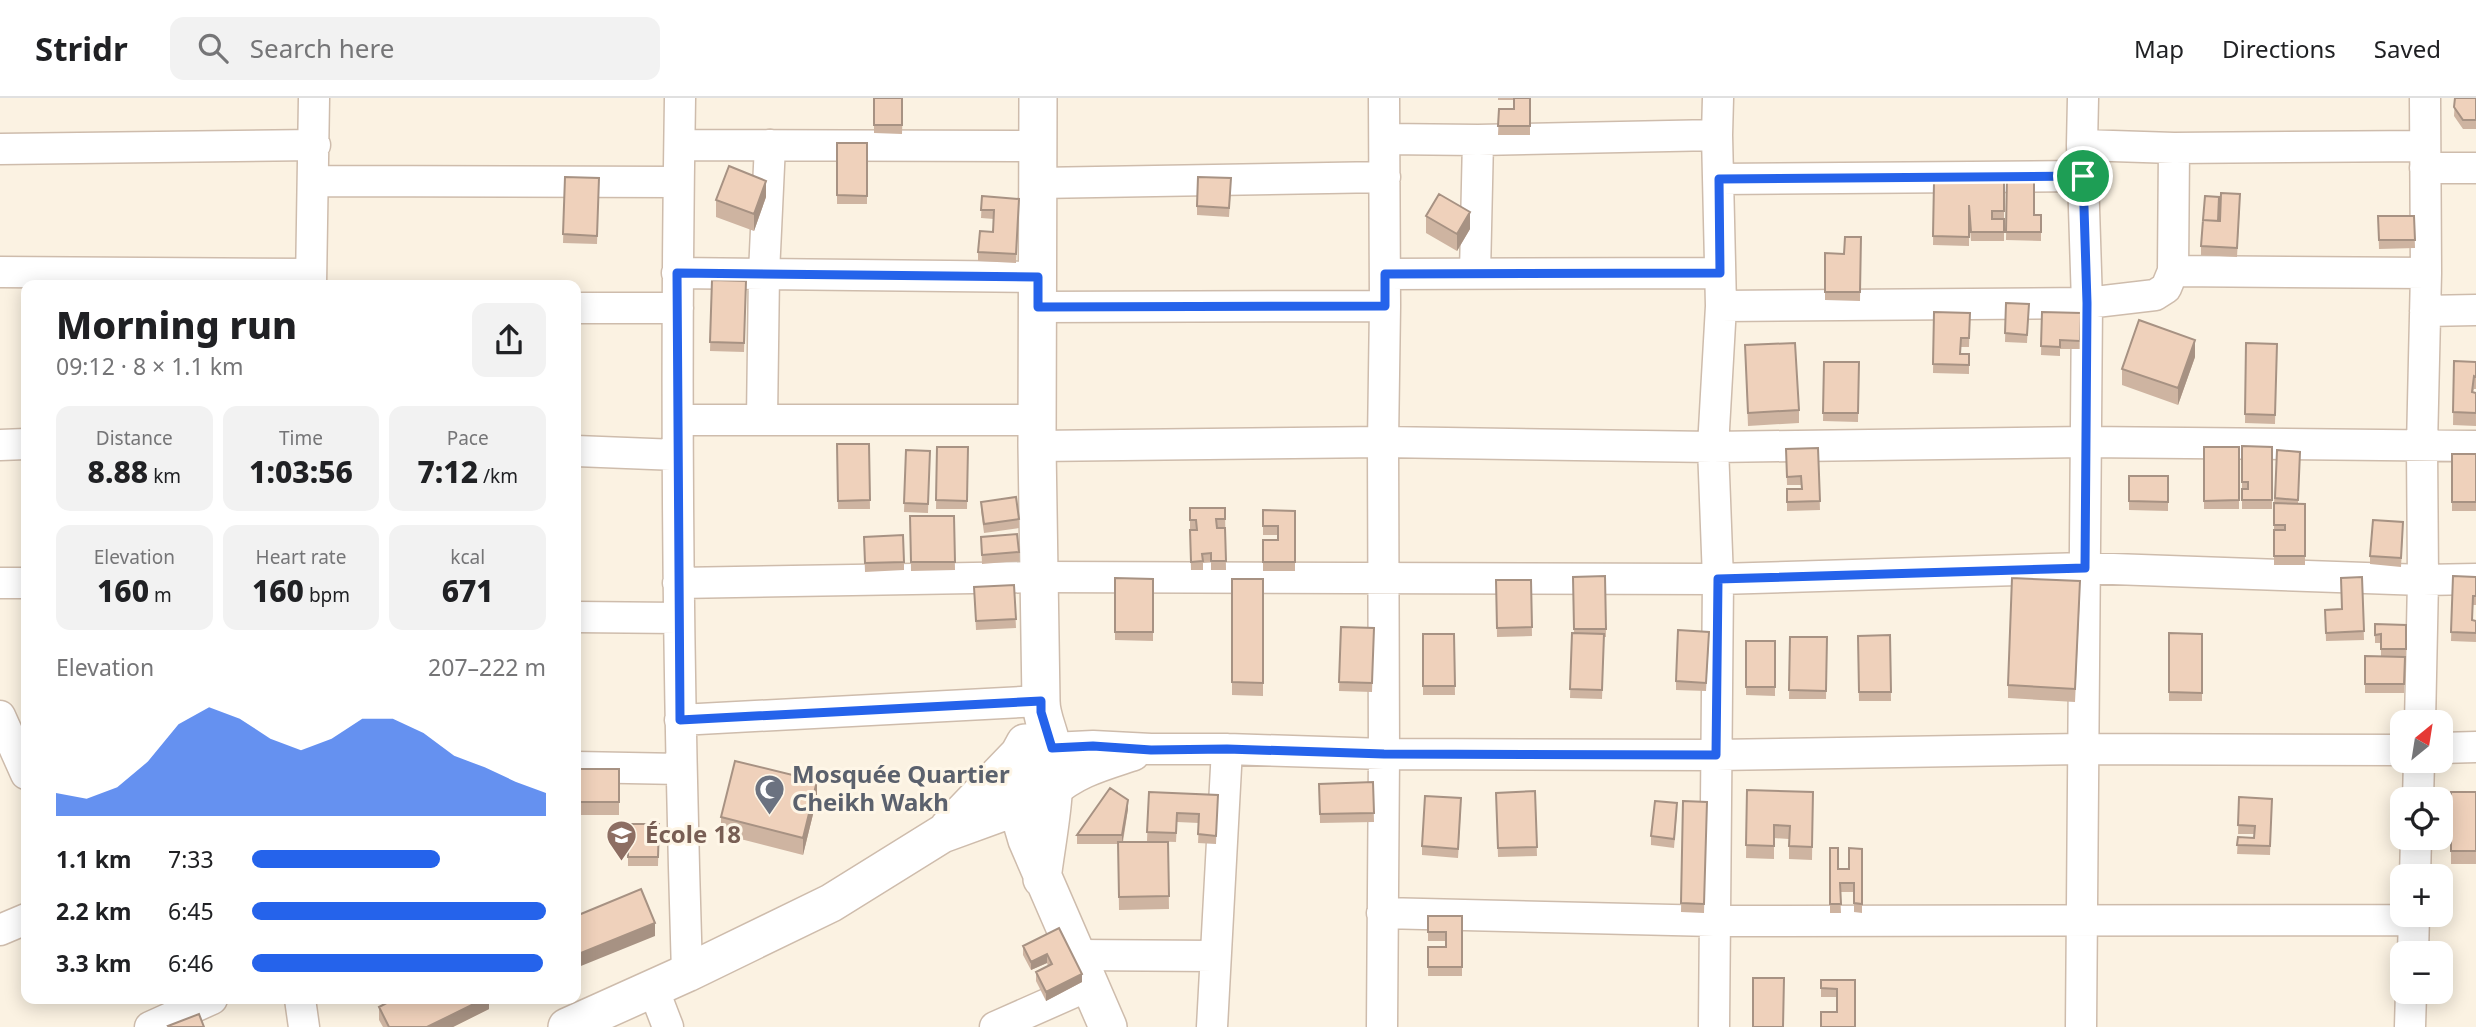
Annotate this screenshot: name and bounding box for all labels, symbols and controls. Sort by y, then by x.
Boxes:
search box [170,17,660,80]
text: Stridr [35,26,128,71]
icon: search [194,29,232,67]
text: Search here [250,30,394,66]
text: Map [2134,32,2184,65]
text: Directions [2222,32,2336,65]
text: Saved [2374,32,2441,65]
pin [2053,146,2113,206]
icon: arrive [2064,157,2102,195]
text: Morning run [56,298,297,350]
button: share [472,303,546,377]
text: 09:12 · 8 × 1.1 km [56,350,243,382]
text: Distance [96,425,173,451]
text: Time [279,425,323,451]
text: Pace [447,425,489,451]
text: 8.88 [88,451,148,492]
text: 1:03:56 [249,451,353,492]
text: 7:12 [417,451,478,492]
text: km [148,463,181,489]
text: /km [478,463,518,489]
text: Elevation [94,544,175,570]
text: Heart rate [256,544,346,570]
text: kcal [450,544,485,570]
text: 160 [97,570,149,611]
text: 160 [252,570,304,611]
text: 671 [442,570,494,611]
text: m [149,582,172,608]
text: bpm [304,582,350,608]
text: Elevation [56,651,154,683]
text: 207–222 m [428,651,546,683]
north arrow [2390,710,2454,774]
map controls [2390,710,2453,1004]
place label: Mosquée Quartier Cheikh Wakh [792,757,1010,818]
mosque icon: Mosquée Quartier Cheikh Wakh [752,772,786,816]
button: locate [2390,787,2453,850]
place label: École 18 [645,817,741,850]
school or university icon: École 18 [605,818,639,862]
text: 1.1 km [56,843,131,875]
text: 7:33 [168,843,214,875]
button: + [2390,864,2453,927]
text: 2.2 km [56,895,131,927]
text: 6:45 [168,895,214,927]
button: − [2390,941,2453,1004]
text: 3.3 km [56,947,131,979]
text: 6:46 [168,947,214,979]

